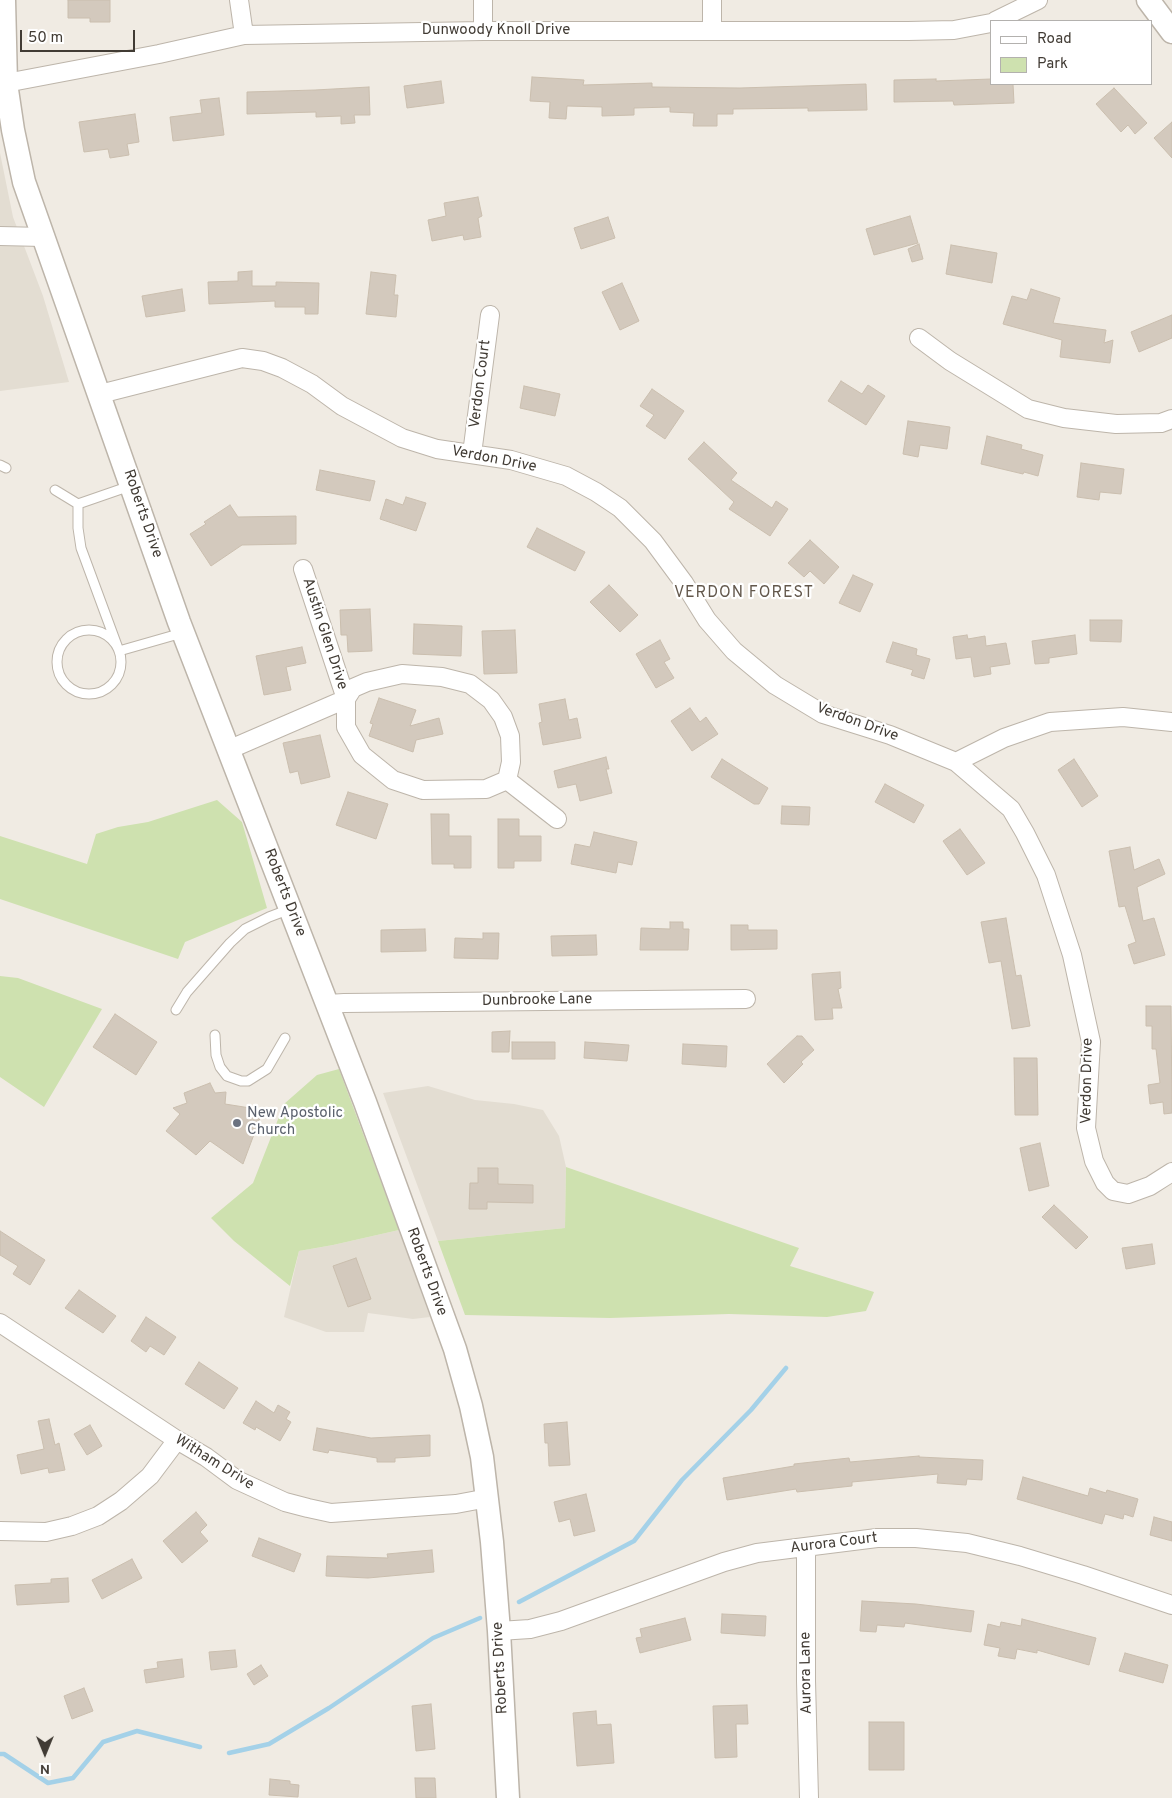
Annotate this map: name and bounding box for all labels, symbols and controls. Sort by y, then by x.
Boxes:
scale bar [22,20,138,52]
legend [990,20,1152,85]
street label: Dunwoody Knoll Drive [422,22,570,40]
text: 50 m [28,29,63,48]
text: Road [1037,30,1072,49]
text: Park [1037,55,1068,74]
street label: Verdon Court [467,339,495,429]
street label: Verdon Drive [450,443,538,477]
street label: Roberts Drive [118,467,166,561]
street label: Austin Glen Drive [297,576,351,692]
district label: VERDON FOREST [672,584,816,604]
street label: Verdon Drive [813,700,901,746]
street label: Roberts Drive [259,847,309,939]
street label: Dunbrooke Lane [482,991,592,1011]
street label: Verdon Drive [1078,1038,1098,1124]
place label: New Apostolic Church [247,1105,343,1140]
marker: New Apostolic Church [231,1117,243,1129]
street label: Roberts Drive [402,1225,450,1319]
street label: Witham Drive [171,1431,257,1495]
street label: Aurora Court [789,1530,879,1558]
street label: Roberts Drive [490,1621,512,1715]
street label: Aurora Lane [797,1632,817,1714]
north arrow [20,1728,70,1778]
text: N [40,1760,50,1777]

